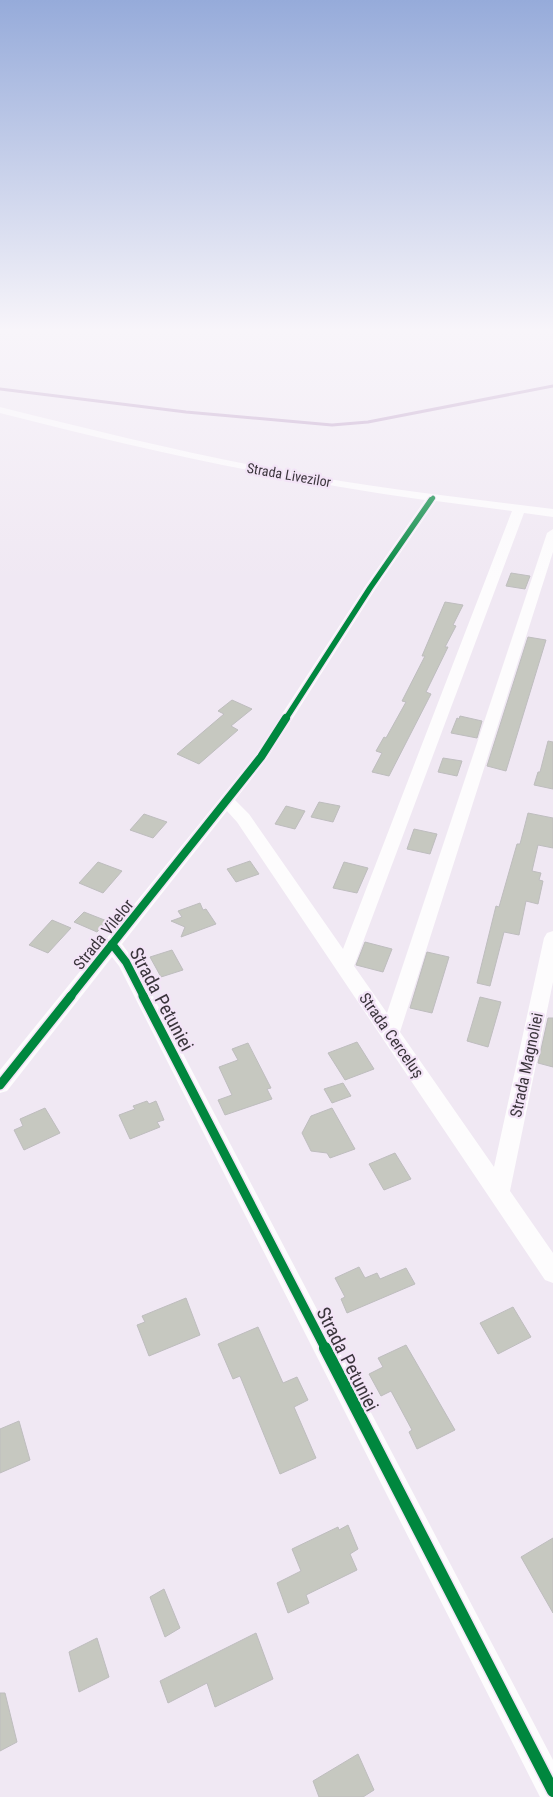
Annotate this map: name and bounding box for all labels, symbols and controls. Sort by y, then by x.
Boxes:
street label: Strada Livezilor [246,460,332,490]
street label: Strada Vilelor [69,895,138,973]
street label: Strada Petuniei [125,944,198,1055]
street label: Strada Cerceluș [354,989,428,1082]
street label: Strada Magnoliei [506,1011,547,1119]
street label: Strada Petuniei [311,1303,384,1415]

